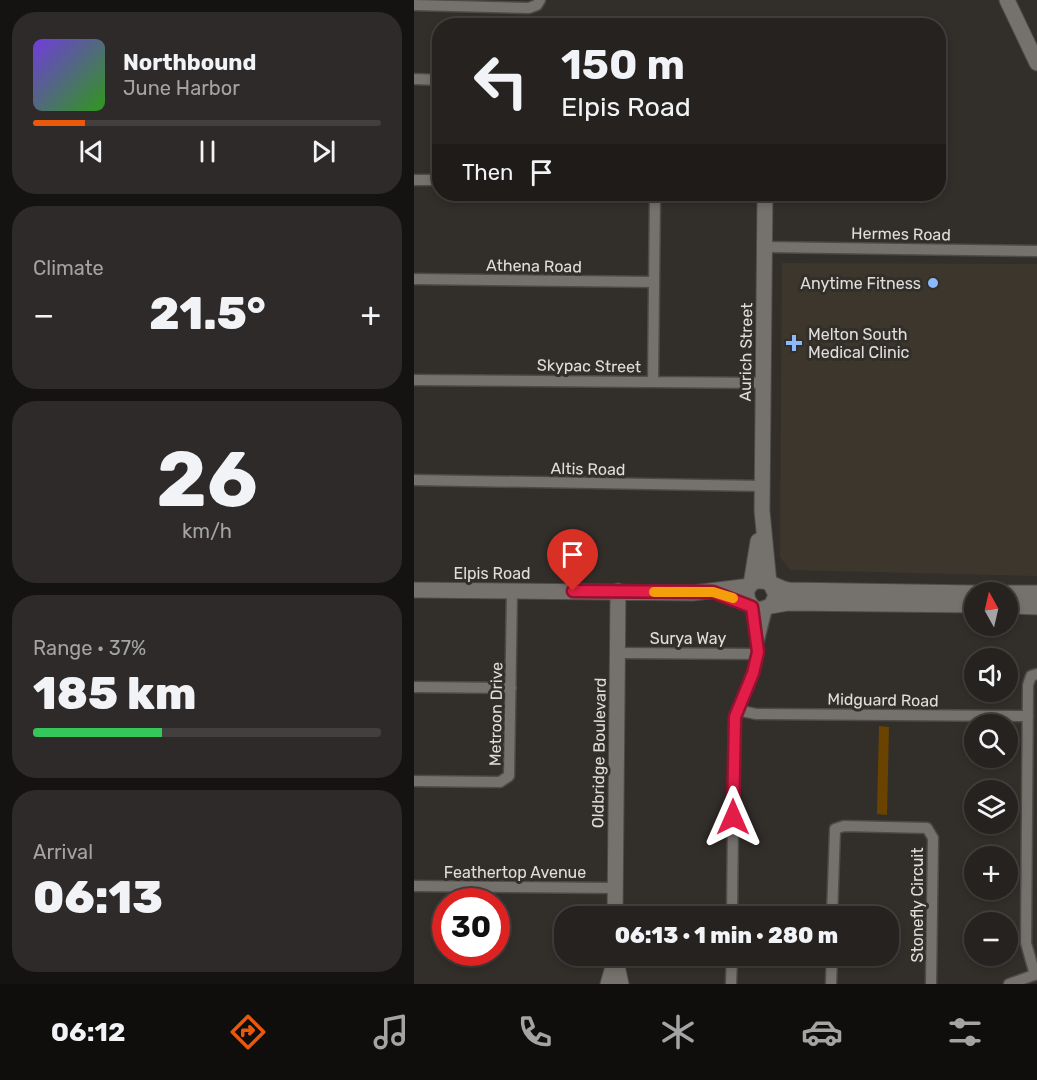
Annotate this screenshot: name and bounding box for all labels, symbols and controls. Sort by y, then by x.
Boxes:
text: 150 m [561,40,685,90]
icon: left [462,42,540,120]
text: Northbound [123,49,256,76]
text: June Harbor [123,76,240,100]
text: Elpis Road [561,91,691,123]
icon: previous [75,135,108,168]
icon: pause [191,135,224,168]
icon: next [307,135,340,168]
icon: arrive [525,156,558,189]
text: Then [462,159,513,186]
street label: Hermes Road [851,224,951,244]
text: Climate [33,256,104,280]
street label: Athena Road [486,256,582,276]
place label: Anytime Fitness [800,274,921,293]
marker: Anytime Fitness [926,276,940,290]
text: 21.5° [149,287,266,340]
text: − [33,295,54,334]
text: + [360,295,381,334]
street label: Aurich Street [736,302,756,402]
place label: Melton South Medical Clinic [808,325,910,362]
marker: Melton South Medical Clinic [785,334,803,352]
street label: Skypac Street [537,356,641,376]
text: 26 [156,433,258,526]
street label: Altis Road [550,459,626,479]
text: km/h [182,519,232,543]
pin [547,529,598,591]
icon: arrive [556,538,589,571]
street label: Elpis Road [454,564,531,583]
north arrow [964,582,1018,636]
map controls [964,582,1018,966]
street label: Surya Way [650,629,726,648]
text: Range · 37% [33,636,146,660]
button: sound [964,648,1018,702]
street label: Metroon Drive [486,662,506,766]
text: 185 km [33,667,196,720]
street label: Oldbridge Boulevard [588,678,610,828]
street label: Midguard Road [827,690,939,710]
button: search [964,714,1018,768]
button: layers [964,780,1018,834]
position arrow [701,785,765,849]
text: Arrival [33,840,93,864]
button: + [964,846,1018,900]
street label: Stonefly Circuit [908,848,927,962]
street label: Feathertop Avenue [444,863,586,882]
text: 06:13 [33,871,163,924]
speed limit sign: 30 [432,888,510,966]
button: − [964,912,1018,966]
text: 06:13 · 1 min · 280 m [615,922,838,949]
icon: directions [227,1011,269,1053]
icon: music [370,1011,412,1053]
icon: phone [514,1011,556,1053]
icon: climate [657,1011,699,1053]
icon: car [801,1011,843,1053]
icon: filters [944,1011,986,1053]
text: 06:12 [51,1016,126,1048]

